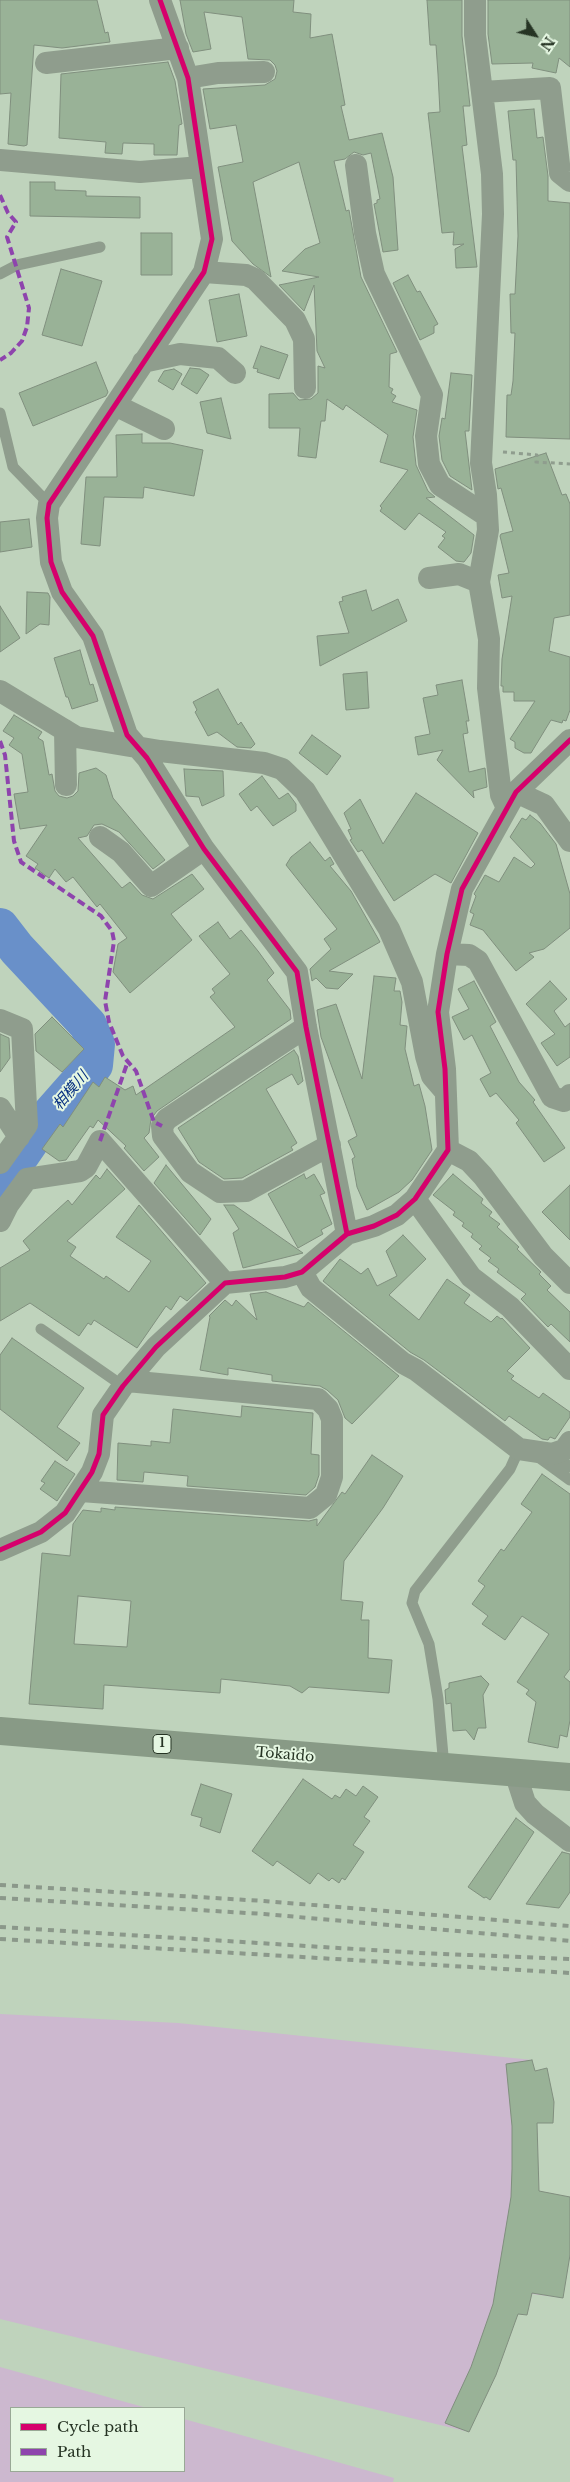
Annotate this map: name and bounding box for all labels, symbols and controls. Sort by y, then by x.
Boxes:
north arrow [510,10,560,60]
text: N [536,33,558,54]
water label: 相模川 [49,1068,93,1114]
road number: 1 [153,1735,171,1754]
street label: Tokaido [255,1744,315,1766]
legend [10,2407,185,2472]
text: Cycle path [57,2417,139,2436]
text: Path [57,2442,91,2461]

